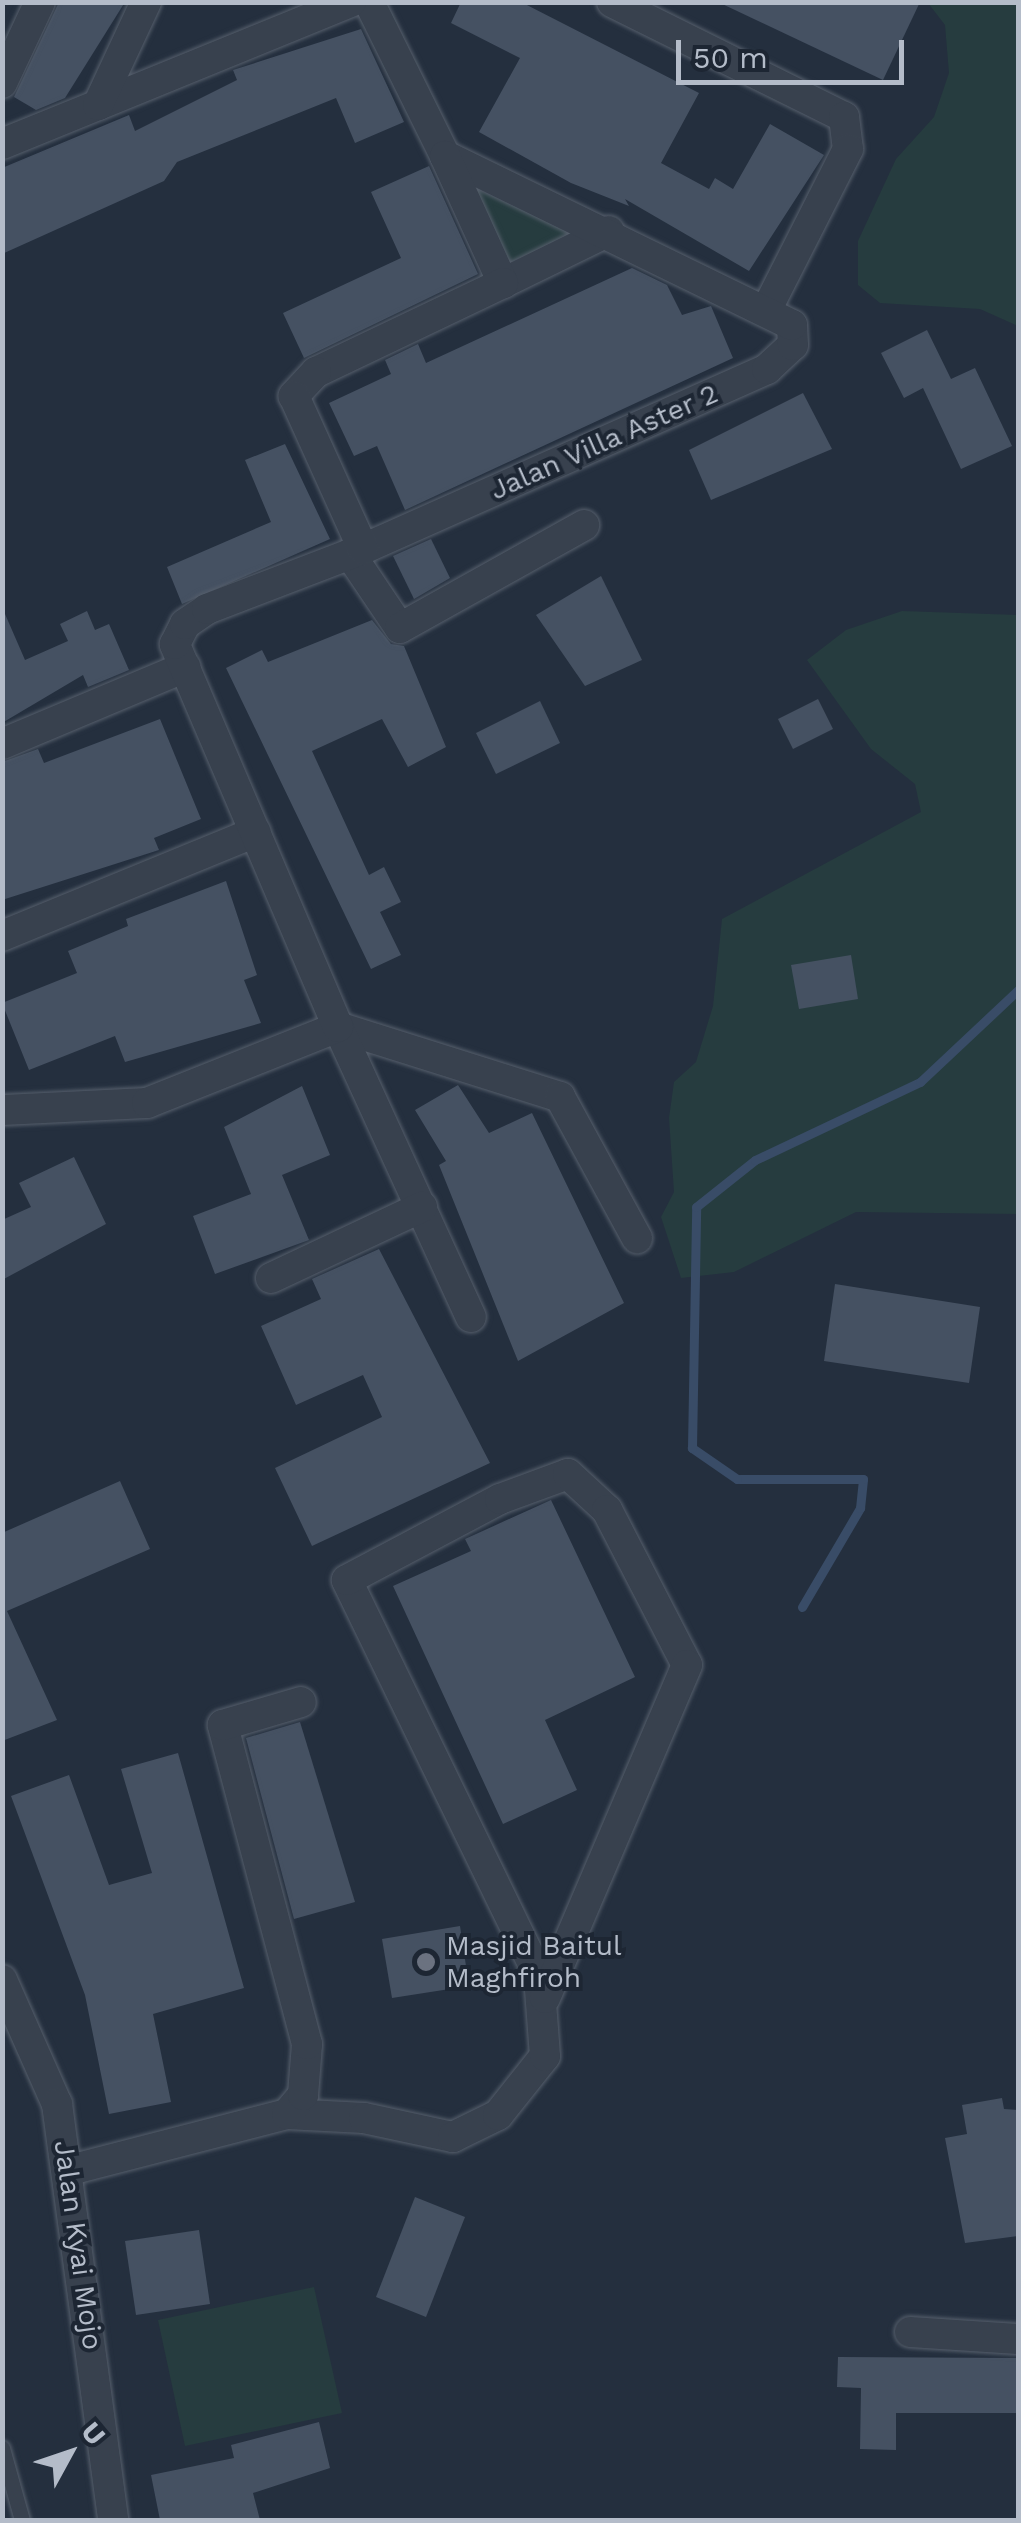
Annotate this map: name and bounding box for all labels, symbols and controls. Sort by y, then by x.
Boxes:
scale bar [681,20,908,82]
text: 50 m [693,40,768,75]
street label: Jalan Villa Aster 2 [483,376,725,508]
place label: Masjid Baitul Maghfiroh [446,1929,622,1995]
marker: Masjid Baitul Maghfiroh [415,1951,437,1973]
street label: Jalan Kyai Mojo [47,2138,109,2352]
north arrow [20,2403,120,2503]
text: U [74,2415,112,2452]

